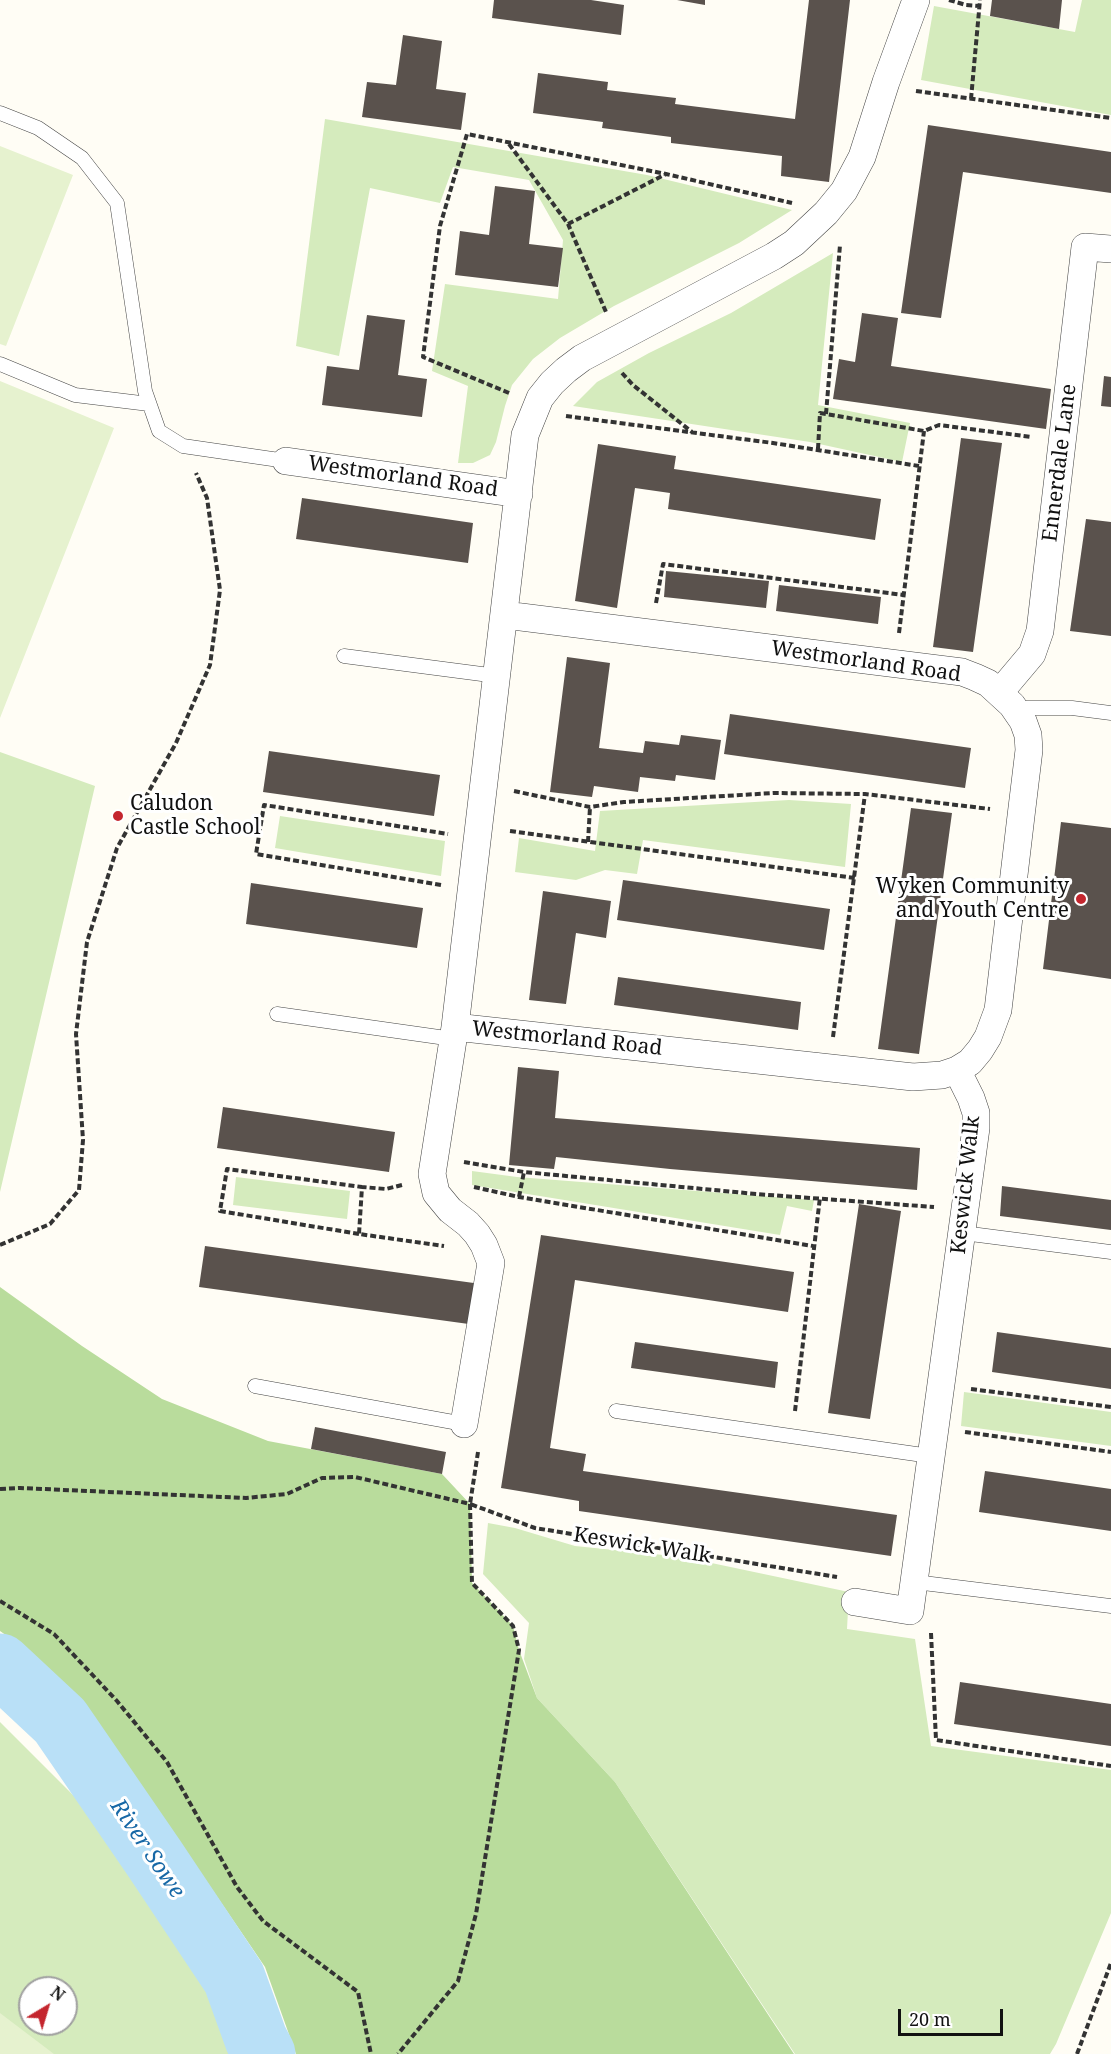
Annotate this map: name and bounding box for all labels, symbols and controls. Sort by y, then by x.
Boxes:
street label: Ennerdale Lane [1038,383,1082,543]
street label: Westmorland Road [306,451,500,503]
street label: Westmorland Road [769,636,963,688]
place label: Caludon Castle School [130,791,261,841]
marker: Caludon Castle School [111,809,125,823]
place label: Wyken Community and Youth Centre [875,874,1069,924]
marker: Wyken Community and Youth Centre [1074,892,1088,906]
street label: Westmorland Road [470,1016,664,1062]
street label: Keswick Walk [946,1115,986,1255]
street label: Keswick Walk [571,1523,713,1569]
water label: River Sowe [104,1795,190,1903]
north arrow [18,1976,78,2036]
text: N [46,1981,70,2006]
scale bar [901,1997,1006,2035]
text: 20 m [909,2007,951,2031]

